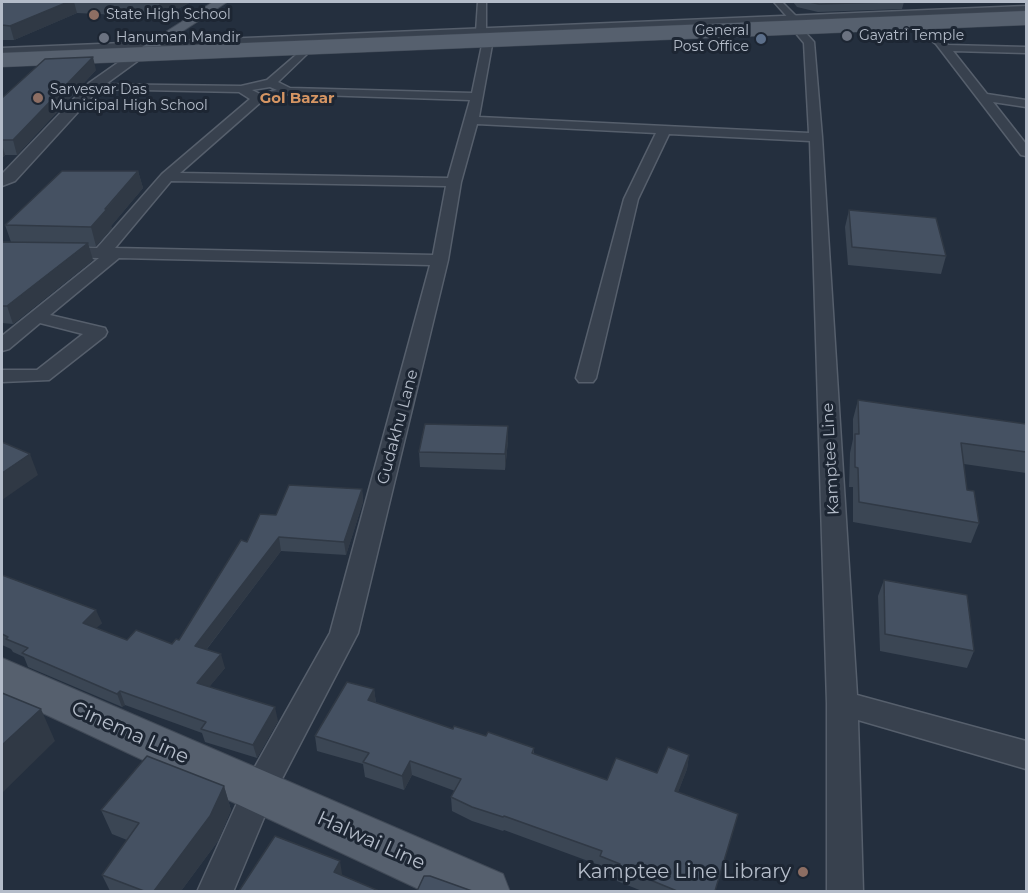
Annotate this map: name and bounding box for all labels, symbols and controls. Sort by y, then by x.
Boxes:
place label: State High School [106,7,231,23]
marker: State High School [87,8,101,22]
place label: General Post Office [673,23,749,56]
place label: Gayatri Temple [859,28,964,44]
marker: Gayatri Temple [840,29,854,43]
place label: Hanuman Mandir [116,30,241,46]
marker: Hanuman Mandir [97,31,111,45]
marker: General Post Office [754,32,768,46]
place label: Sarvesvar Das Municipal High School [50,82,208,114]
district label: Gol Bazar [260,90,334,108]
marker: Sarvesvar Das Municipal High School [31,91,45,105]
street label: Gudakhu Lane [373,367,423,487]
street label: Kamptee Line [818,402,844,516]
street label: Cinema Line [67,696,193,770]
street label: Halwai Line [313,806,429,876]
place label: Kamptee Line Library [577,860,791,884]
marker: Kamptee Line Library [796,865,810,879]

